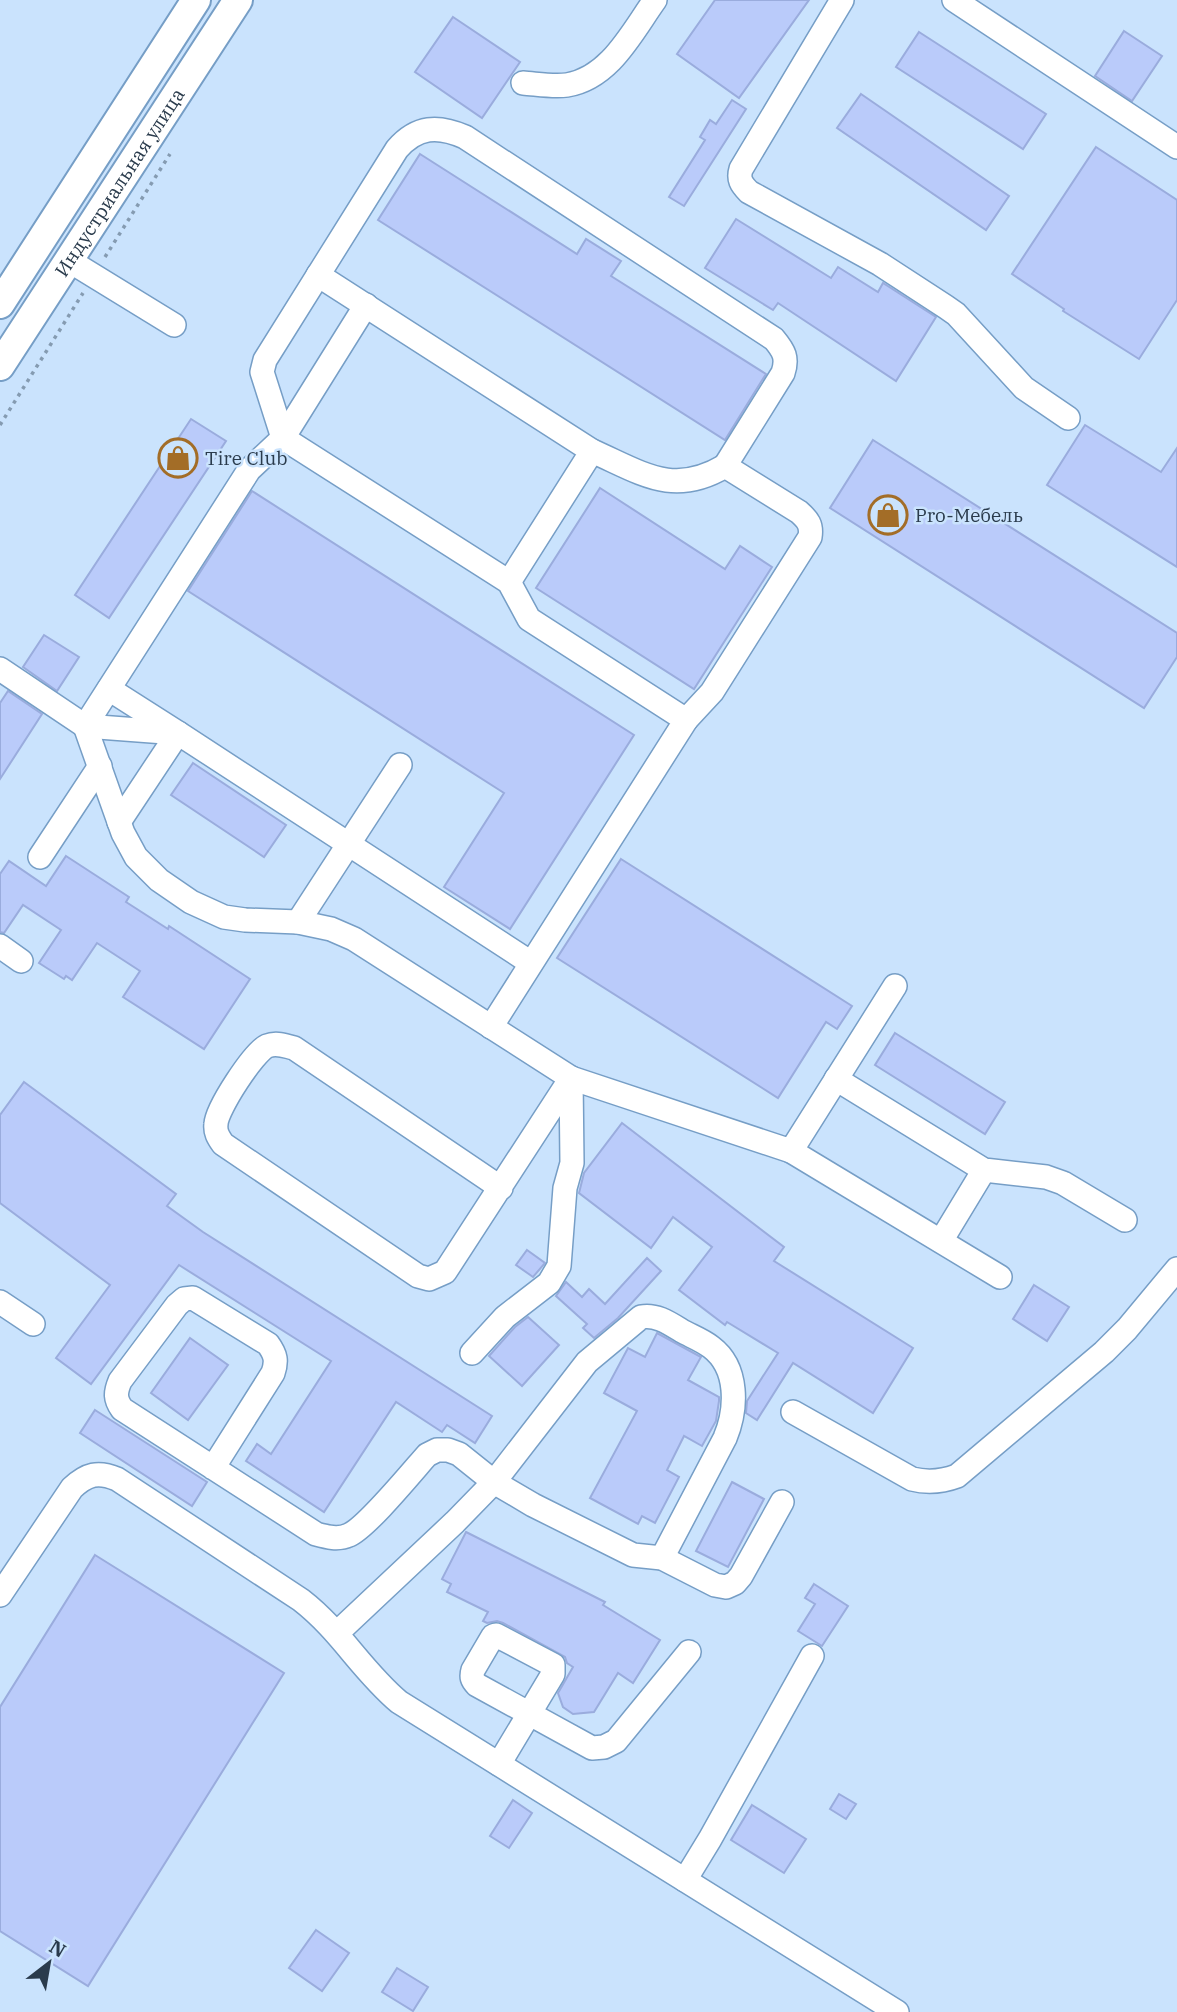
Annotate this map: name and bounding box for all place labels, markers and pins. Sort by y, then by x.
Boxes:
shop icon: Tire Club [157,437,199,479]
place label: Tire Club [205,446,288,470]
shop icon: Pro-Мебель [867,494,909,536]
place label: Pro-Мебель [915,503,1023,527]

